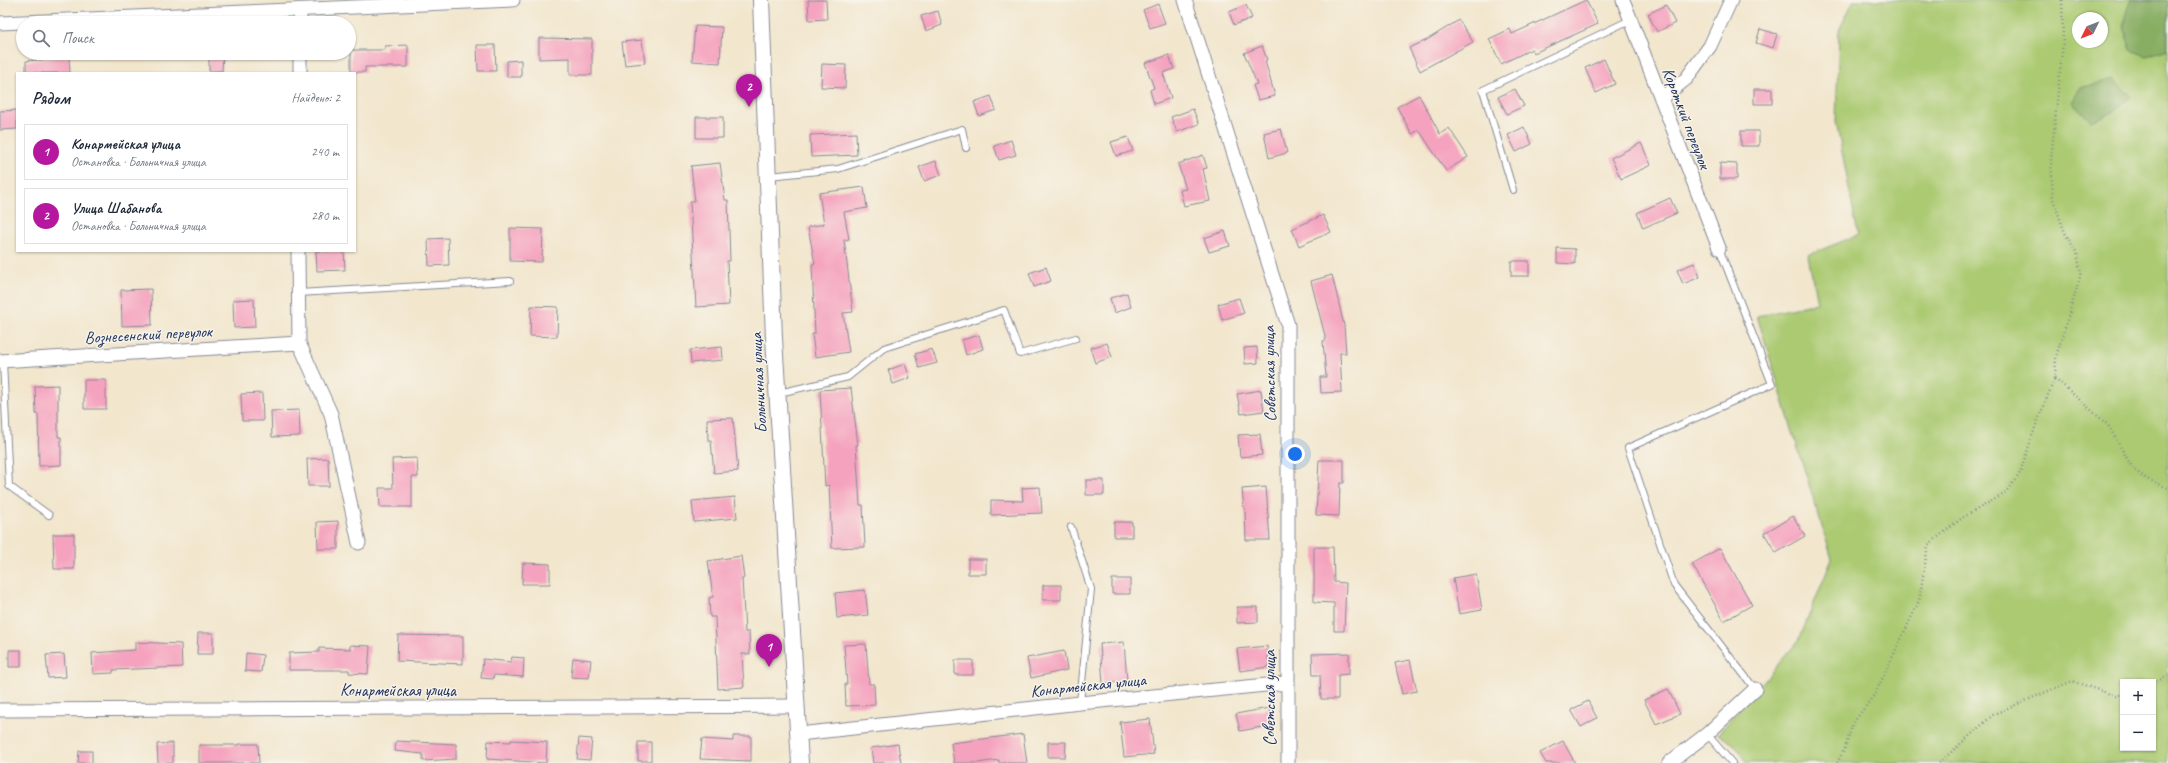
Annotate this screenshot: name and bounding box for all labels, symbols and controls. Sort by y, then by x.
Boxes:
north arrow [2072,12,2108,48]
search box [16,16,356,60]
icon: search [30,27,52,49]
text: Поиск [62,29,94,48]
street label: Короткий переулок [1658,64,1716,174]
pin: 2 [736,74,762,107]
text: Рядом [32,88,70,109]
text: Найдено: 2 [292,90,340,106]
text: Конармейская улица [71,135,180,154]
text: 1 [43,144,49,160]
text: 240 m [311,144,339,160]
text: Остановка · Больничная улица [71,154,206,170]
text: Улица Шабанова [71,199,161,218]
text: 2 [43,208,49,224]
text: 280 m [311,208,339,224]
text: Остановка · Больничная улица [71,218,206,234]
street label: Вознесенский переулок [84,321,214,349]
street label: Советская улица [1258,324,1281,422]
street label: Больничная улица [745,330,772,434]
your location [1285,444,1305,464]
pin: 1 [756,634,782,667]
street label: Советская улица [1259,648,1280,746]
street label: Конармейская улица [1029,669,1148,702]
map controls [2120,679,2156,751]
button: + [2120,679,2156,715]
street label: Конармейская улица [340,680,457,701]
button: − [2120,715,2156,751]

